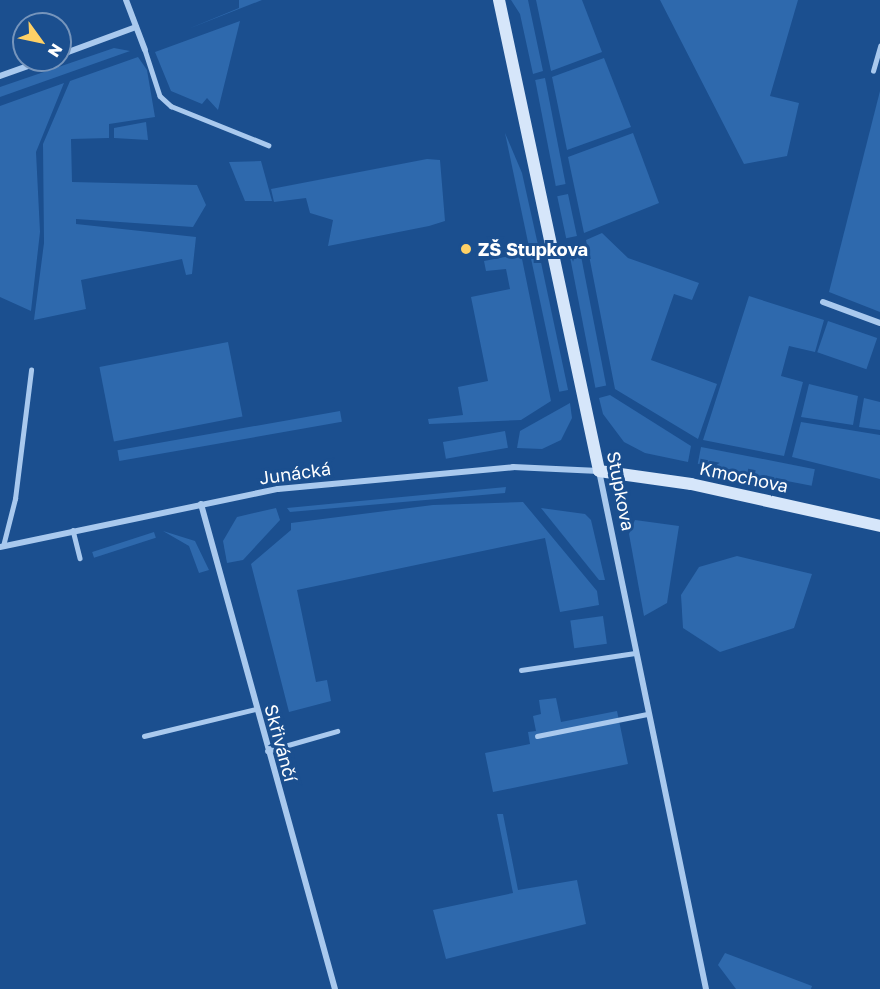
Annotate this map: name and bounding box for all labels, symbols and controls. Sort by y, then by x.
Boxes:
north arrow [12,12,72,72]
text: N [44,40,67,61]
place label: ZŠ Stupkova [478,238,588,260]
marker: ZŠ Stupkova [459,242,473,256]
street label: Stupkova [603,450,639,532]
street label: Junácká [258,457,332,489]
street label: Kmochova [698,457,790,497]
street label: Skřivánčí [260,702,302,784]

